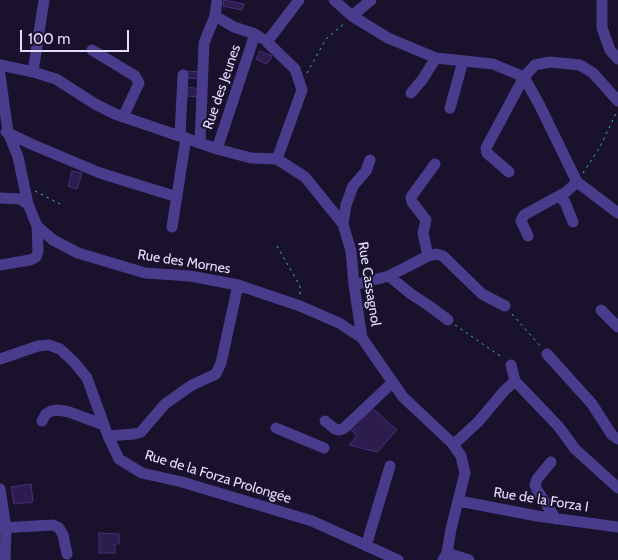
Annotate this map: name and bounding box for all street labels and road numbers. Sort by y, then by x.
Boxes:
street label: Rue des Jeunes [200,42,244,132]
street label: Rue Cassagnol [354,241,384,327]
street label: Rue des Mornes [136,246,232,278]
street label: Rue de la Forza Prolongée [143,447,293,507]
street label: Rue de la Forza I [492,484,590,516]

